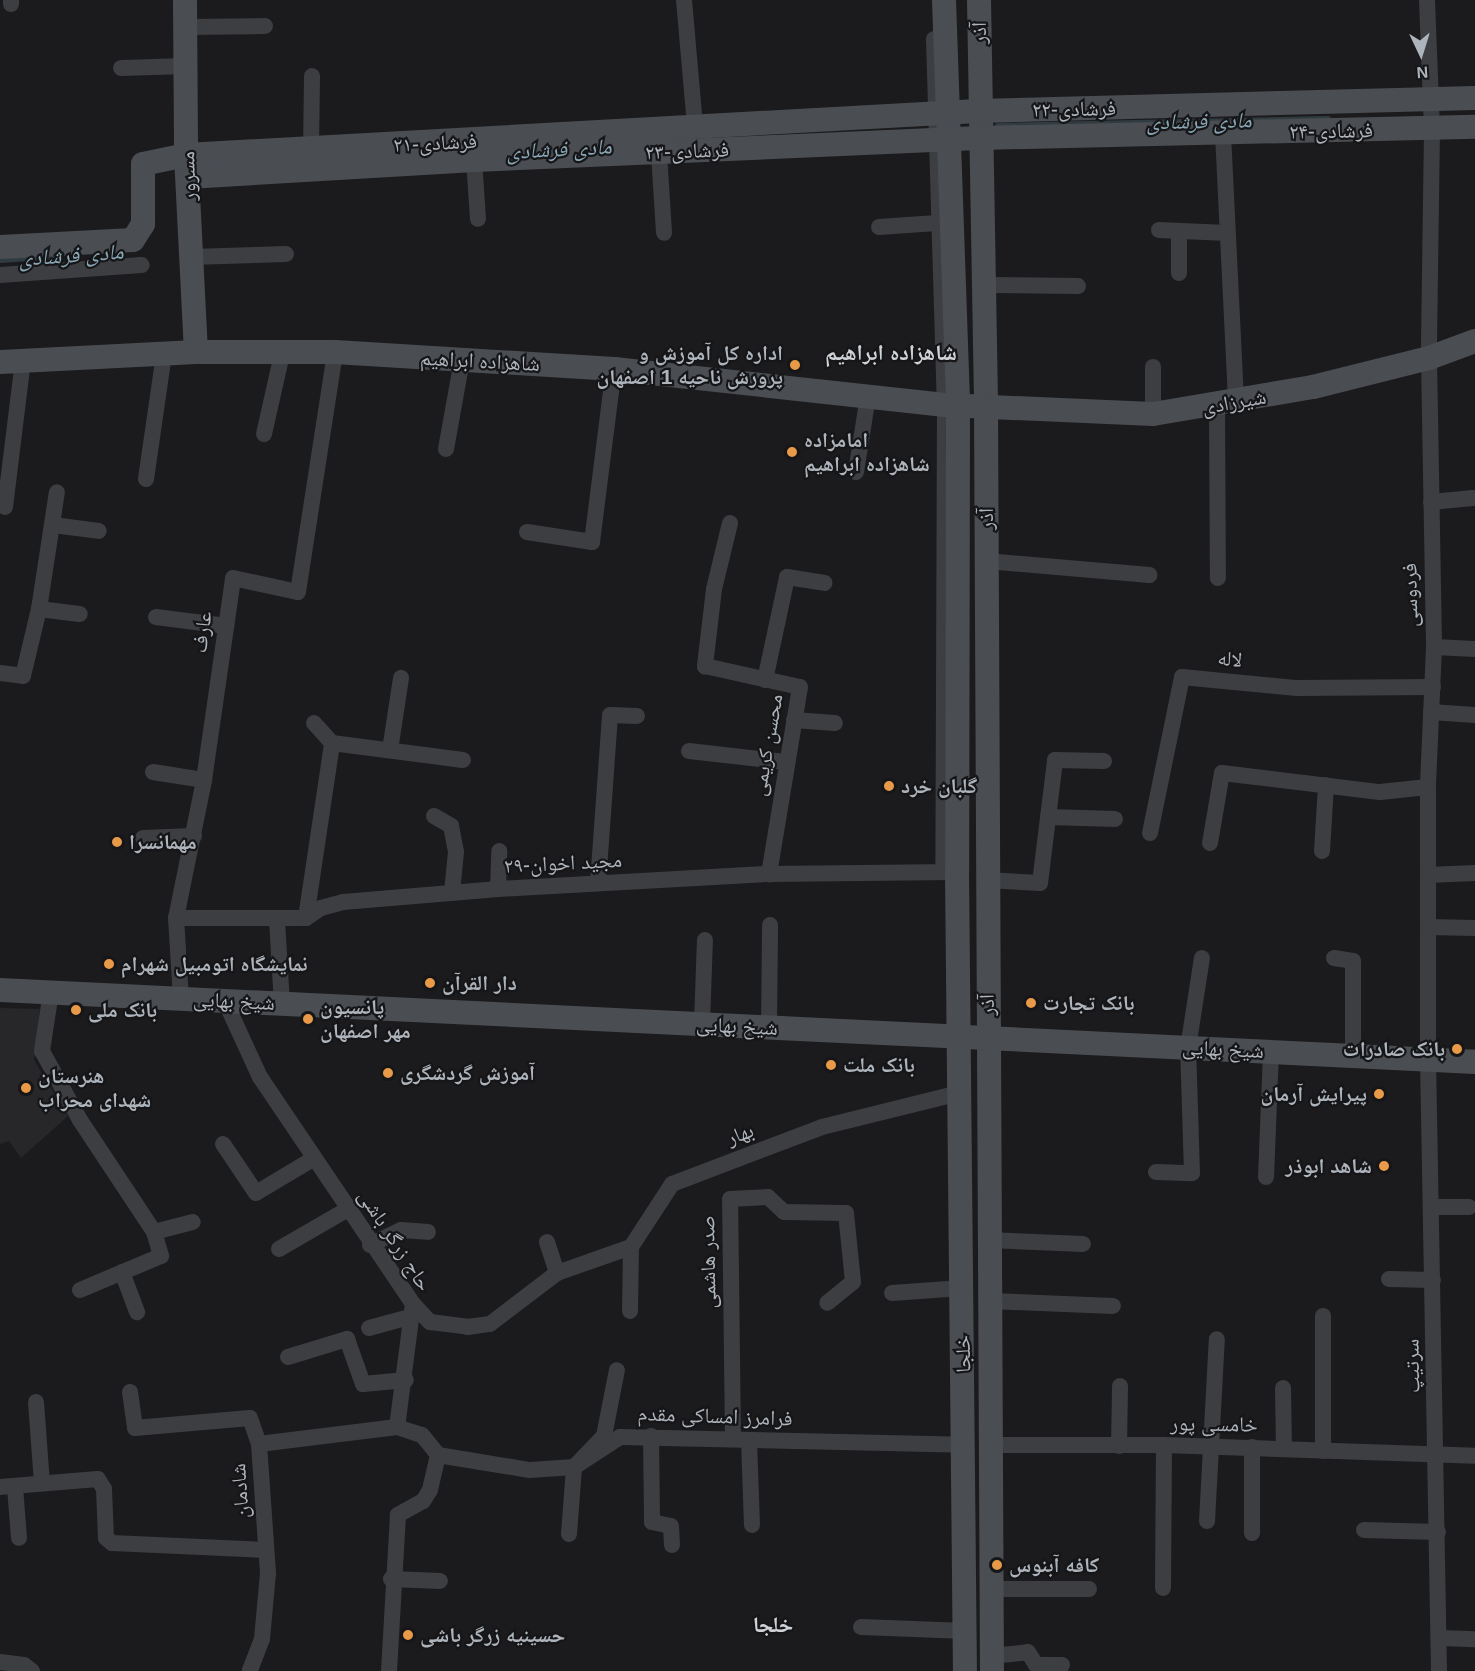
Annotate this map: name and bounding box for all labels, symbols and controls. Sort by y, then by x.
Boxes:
street label: آذر [966,22,992,44]
north arrow [1391,24,1451,84]
text: N [1416,64,1429,81]
street label: ۲۲-فرشادی [1032,96,1116,122]
water label: مادی فرشادی [1146,107,1252,135]
street label: ۲۴-فرشادی [1289,118,1373,144]
street label: ۲۱-فرشادی [392,128,478,158]
water label: مادی فرشادی [506,133,612,165]
street label: ۲۳-فرشادی [645,137,729,165]
street label: مسرور [175,151,201,201]
water label: مادی فرشادی [18,238,124,272]
place label: اداره کل آموزش و پرورش ناحیه 1 اصفهان [597,340,783,390]
district label: شاهزاده ابراهیم [825,340,957,366]
street label: شاهزاده ابراهیم [419,345,541,377]
marker: اداره کل آموزش و پرورش ناحیه 1 اصفهان [788,358,802,372]
street label: شیرزادی [1200,384,1268,420]
place label: امامزاده شاهزاده ابراهیم [804,427,930,477]
marker: امامزاده شاهزاده ابراهیم [785,445,799,459]
street label: آذر [973,508,999,530]
street label: فردوسی [1397,563,1423,627]
street label: عارف [187,610,217,654]
street label: لاله [1216,645,1244,673]
street label: محسن کریمی [746,692,788,798]
place label: گلبان خرد [901,773,977,799]
marker: گلبان خرد [882,779,896,793]
place label: مهمانسرا [129,829,197,855]
marker: مهمانسرا [110,835,124,849]
street label: ۲۹-مجید اخوان [503,847,623,879]
place label: نمایشگاه اتومبیل شهرام [121,951,308,977]
marker: نمایشگاه اتومبیل شهرام [102,957,116,971]
place label: دار القرآن [442,970,517,996]
marker: دار القرآن [423,976,437,990]
street label: شیخ بهایی [192,986,276,1016]
place label: بانک تجارت [1043,990,1134,1016]
place label: پانسیون مهر اصفهان [320,994,411,1044]
street label: آذر [974,994,1000,1016]
marker: بانک تجارت [1024,996,1038,1010]
place label: بانک ملی [88,997,157,1023]
marker: بانک ملی [69,1003,83,1017]
street label: شیخ بهایی [695,1011,779,1041]
marker: پانسیون مهر اصفهان [301,1012,315,1026]
street label: شیخ بهایی [1181,1034,1265,1064]
place label: بانک صادرات [1343,1036,1445,1062]
marker: بانک صادرات [1450,1042,1464,1056]
place label: بانک ملت [843,1052,915,1078]
marker: بانک ملت [824,1058,838,1072]
place label: آموزش گردشگری [400,1060,535,1086]
place label: هنرستان شهدای محراب [38,1063,151,1113]
marker: آموزش گردشگری [381,1066,395,1080]
marker: هنرستان شهدای محراب [19,1081,33,1095]
place label: پیرایش آرمان [1261,1081,1367,1107]
marker: پیرایش آرمان [1372,1087,1386,1101]
street label: بهار [723,1117,757,1151]
place label: شاهد ابوذر [1285,1153,1372,1179]
marker: شاهد ابوذر [1377,1159,1391,1173]
street label: حاج زرگر باشی [353,1184,437,1296]
street label: صدر هاشمی [695,1215,721,1309]
street label: خلجا [950,1335,976,1373]
street label: سرتیپ [1399,1339,1425,1393]
street label: فرامرز امساکی مقدم [637,1401,793,1431]
street label: خامسی پور [1170,1411,1258,1437]
street label: شادمان [226,1463,254,1519]
place label: کافه آبنوس [1009,1552,1099,1578]
marker: کافه آبنوس [990,1558,1004,1572]
district label: خلجا [753,1612,793,1638]
place label: حسینیه زرگر باشی [420,1622,565,1648]
marker: حسینیه زرگر باشی [401,1628,415,1642]

